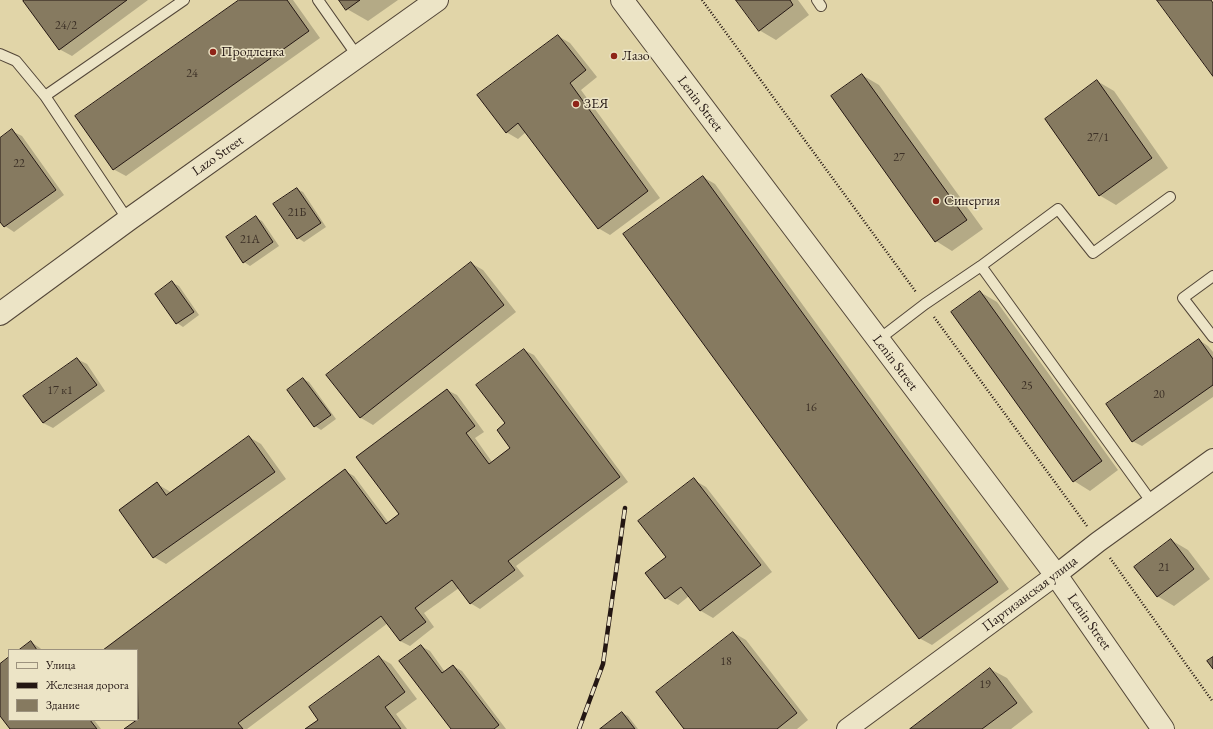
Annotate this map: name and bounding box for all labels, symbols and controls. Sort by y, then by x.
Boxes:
house number: 24/2 [55,19,77,33]
place label: Продленка [221,44,284,60]
marker: Продленка [208,47,218,57]
place label: Лазо [622,48,650,64]
marker: Лазо [609,51,619,61]
house number: 24 [186,67,198,81]
street label: Lenin Street [674,73,726,135]
place label: ЗЕЯ [584,96,608,112]
marker: ЗЕЯ [571,99,581,109]
house number: 27/1 [1087,131,1109,145]
street label: Lazo Street [189,132,247,180]
house number: 27 [893,151,905,165]
house number: 22 [13,157,25,171]
place label: Синергия [944,193,1000,209]
marker: Синергия [931,196,941,206]
house number: 21Б [288,206,306,220]
house number: 21А [240,233,260,247]
street label: Lenin Street [869,332,921,394]
house number: 25 [1021,379,1033,393]
house number: 17 к1 [47,384,73,398]
house number: 20 [1153,388,1165,402]
house number: 16 [805,401,817,415]
street label: Партизанская улица [979,553,1081,635]
house number: 21 [1158,561,1170,575]
street label: Lenin Street [1063,590,1115,654]
legend [8,649,138,721]
house number: 18 [720,655,732,669]
text: Улица [46,657,76,673]
text: Железная дорога [46,677,129,693]
house number: 19 [979,678,991,692]
text: Здание [46,697,80,713]

